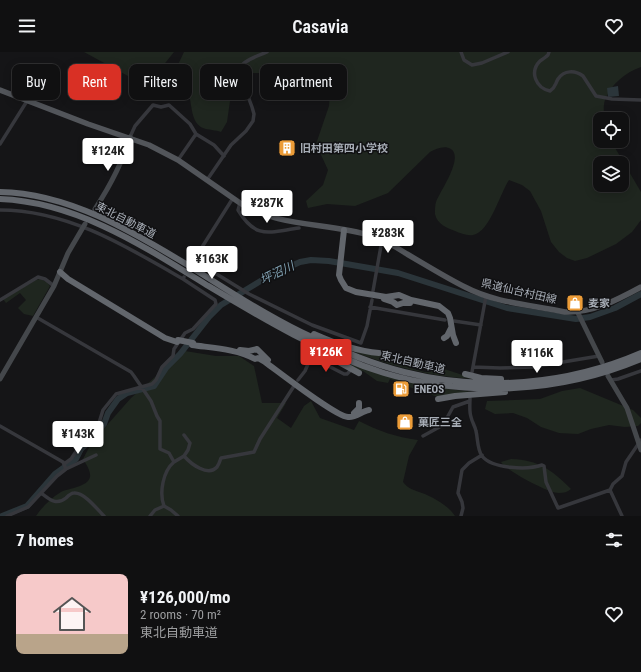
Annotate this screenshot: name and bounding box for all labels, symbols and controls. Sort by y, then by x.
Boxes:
icon: menu [16,15,38,37]
icon: heart [603,15,625,37]
text: Casavia [292,16,349,37]
chip: Buy [12,64,60,100]
chip: Rent [68,64,121,100]
chip: Filters [129,64,192,100]
chip: New [200,64,252,100]
chip: Apartment [260,64,347,100]
map controls [593,112,629,192]
button: locate [593,112,629,148]
pin: ¥124K [80,138,136,172]
building icon: 旧村田第四小学校 [277,138,297,158]
place label: 旧村田第四小学校 [300,142,388,155]
text: ¥124K [91,143,125,158]
button: layers [593,156,629,192]
pin: ¥287K [239,190,295,224]
text: ¥287K [250,195,284,210]
street label: 東北自動車道 [93,200,158,241]
pin: ¥283K [360,220,416,254]
text: ¥283K [371,225,405,240]
pin: ¥163K [184,246,240,280]
text: ¥163K [195,251,229,266]
water label: 坪沼川 [258,258,298,287]
street label: 県道仙台村田線 [480,276,558,306]
shop icon: 麦家 [565,293,585,313]
place label: 麦家 [588,297,610,310]
pin: ¥126K [298,339,354,373]
pin: ¥116K [509,340,565,374]
text: ¥126K [309,344,343,359]
text: ¥116K [520,345,554,360]
street label: 東北自動車道 [379,349,447,376]
fuel station icon: ENEOS [391,379,411,399]
place label: ENEOS [414,383,444,396]
shop icon: 菓匠三全 [395,412,415,432]
place label: 菓匠三全 [418,416,462,429]
pin: ¥143K [50,421,106,455]
text: ¥143K [61,426,95,441]
icon: filters [603,529,625,551]
text: 7 homes [16,530,74,550]
text: ¥126,000/mo [140,587,231,607]
icon: home [48,590,96,638]
icon: heart [603,603,625,625]
text: 2 rooms · 70 m² [140,607,221,622]
text: 東北自動車道 [140,625,218,640]

